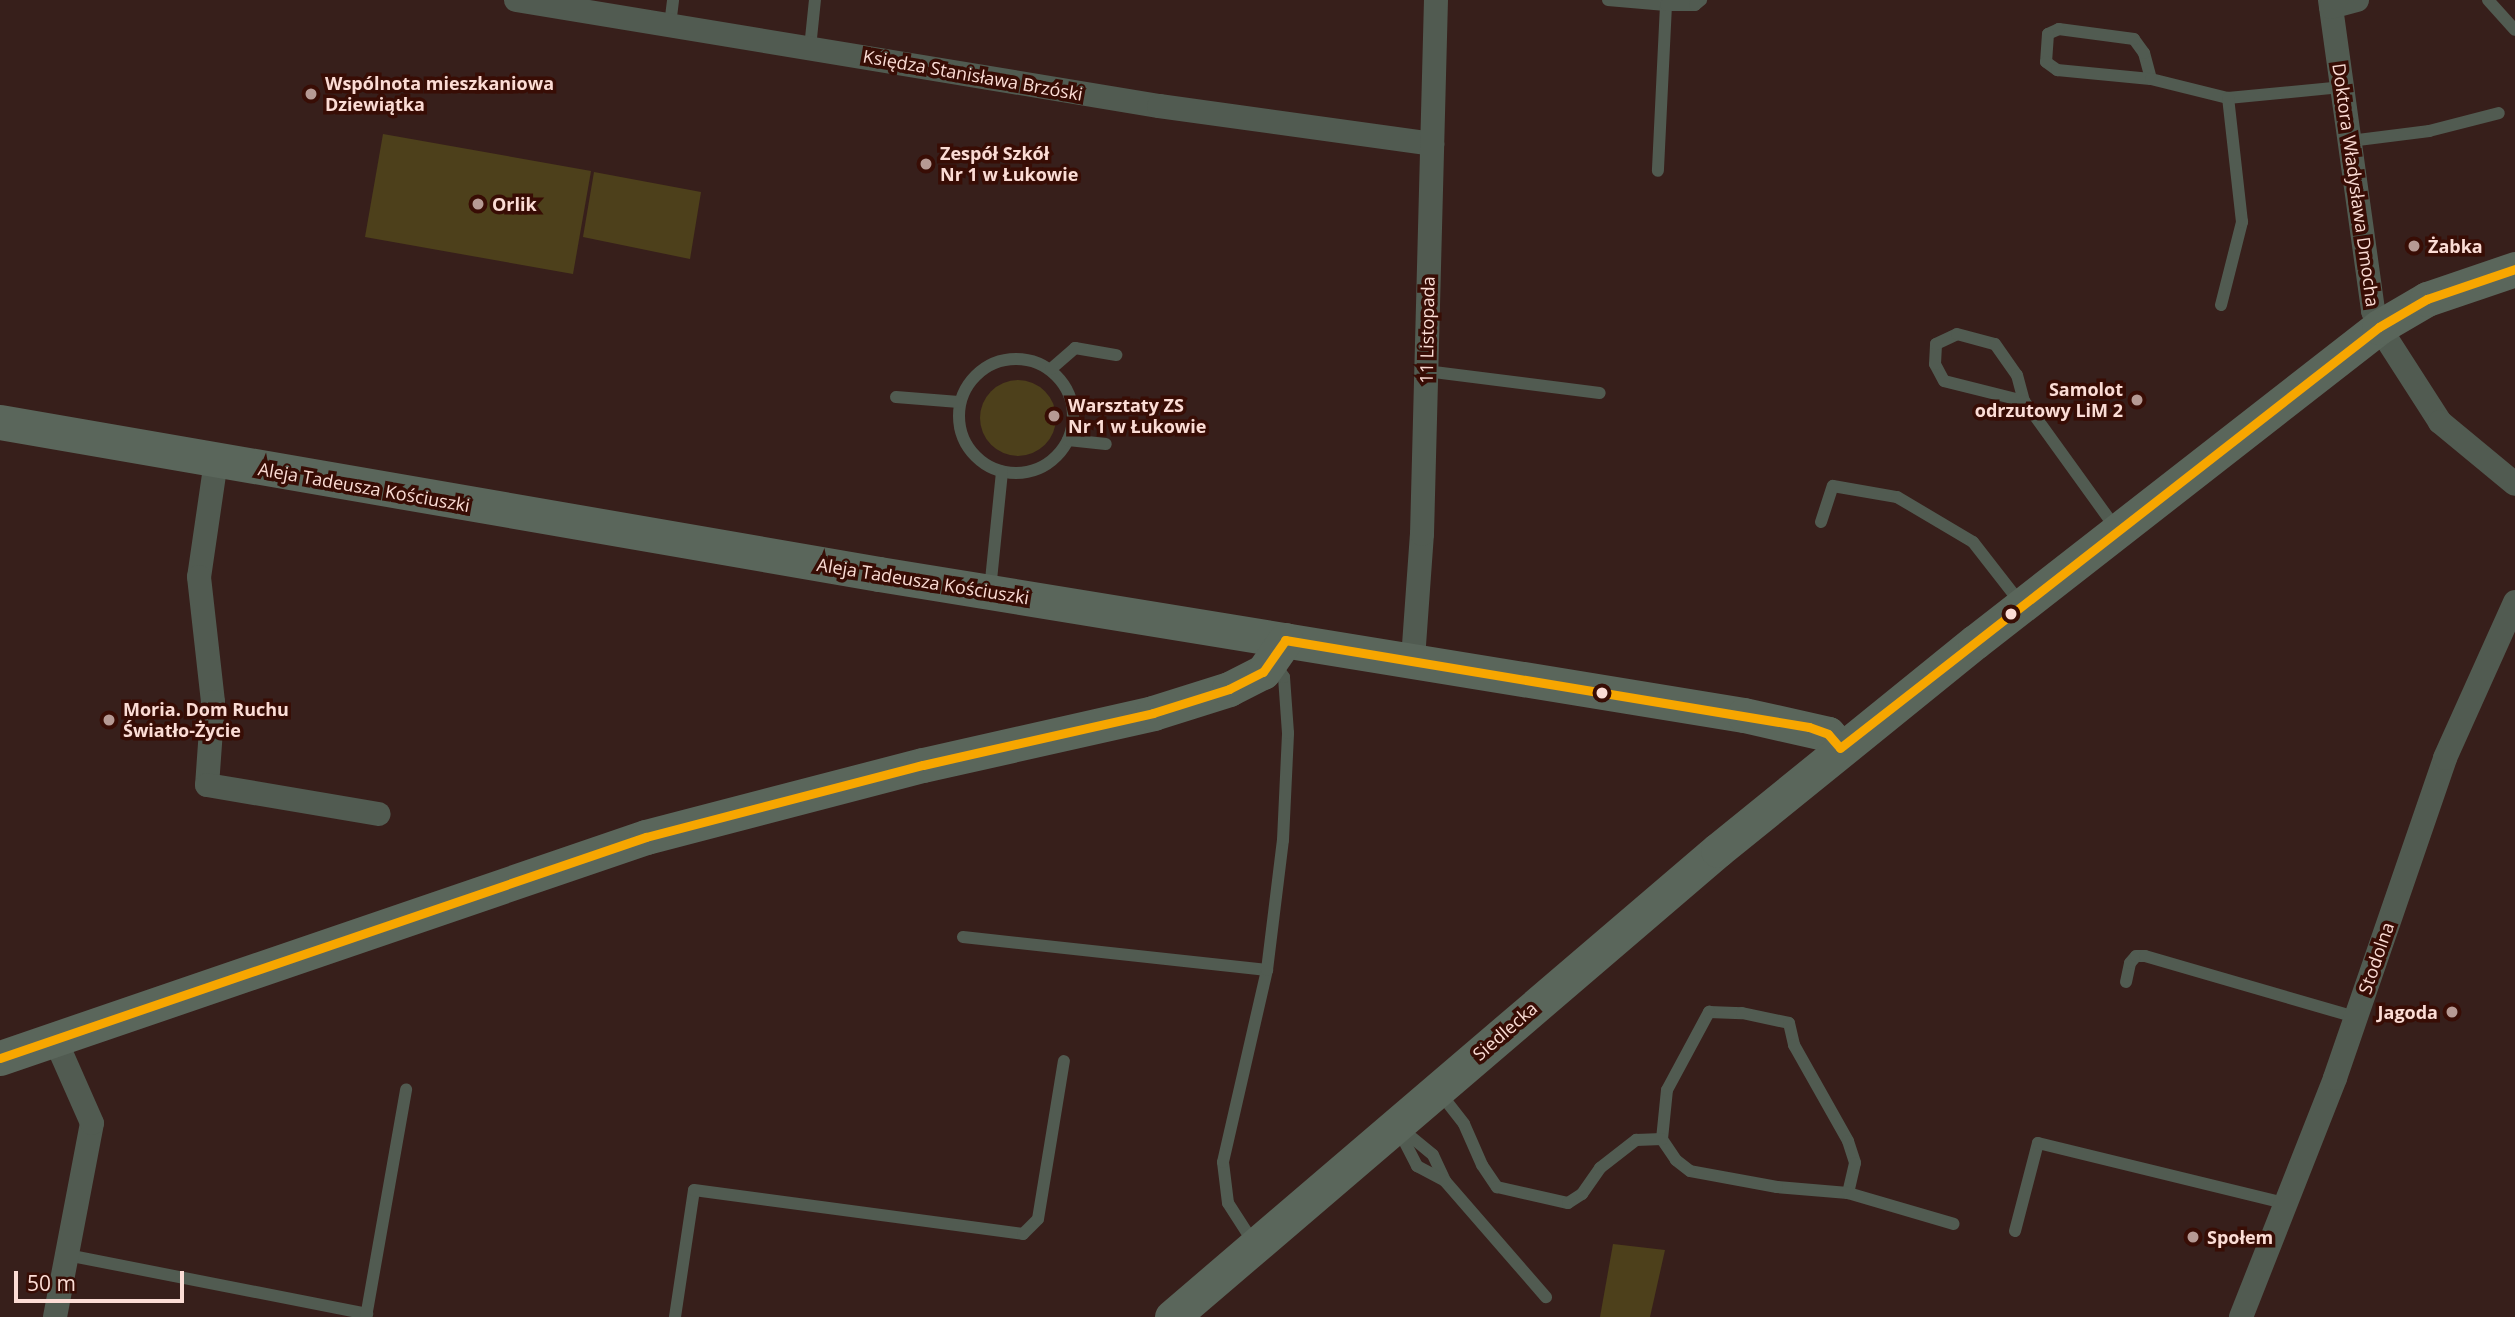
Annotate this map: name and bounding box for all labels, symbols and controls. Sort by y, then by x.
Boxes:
street label: Księdza Stanisława Brzóski [861,45,1085,105]
street label: Doktora Władysława Dmocha [2328,62,2384,308]
place label: Wspólnota mieszkaniowa Dziewiątka [325,73,554,116]
marker: Wspólnota mieszkaniowa Dziewiątka [303,86,319,102]
place label: Zespół Szkół Nr 1 w Łukowie [940,143,1078,186]
marker: Zespół Szkół Nr 1 w Łukowie [918,156,934,172]
place label: Orlik [492,193,537,215]
marker: Orlik [470,196,486,212]
place label: Żabka [2428,235,2483,257]
marker: Żabka [2406,238,2422,254]
street label: 11 Listopada [1415,276,1439,384]
place label: Samolot odrzutowy LiM 2 [1975,379,2123,422]
marker: Samolot odrzutowy LiM 2 [2129,392,2145,408]
place label: Warsztaty ZS Nr 1 w Łukowie [1068,395,1206,438]
marker: Warsztaty ZS Nr 1 w Łukowie [1046,408,1062,424]
street label: Aleja Tadeusza Kościuszki [256,458,472,516]
street label: Aleja Tadeusza Kościuszki [815,554,1031,608]
unlabelled marker [2004,607,2018,621]
unlabelled marker [1595,686,1609,700]
place label: Moria. Dom Ruchu Światło-Życie [123,699,289,742]
marker: Moria. Dom Ruchu Światło-Życie [101,712,117,728]
street label: Stodolna [2354,919,2398,997]
street label: Siedlecka [1468,997,1542,1065]
place label: Jagoda [2378,1001,2438,1023]
marker: Jagoda [2444,1004,2460,1020]
place label: Społem [2207,1226,2273,1248]
marker: Społem [2185,1229,2201,1245]
scale bar [18,1258,187,1302]
text: 50 m [27,1269,76,1297]

